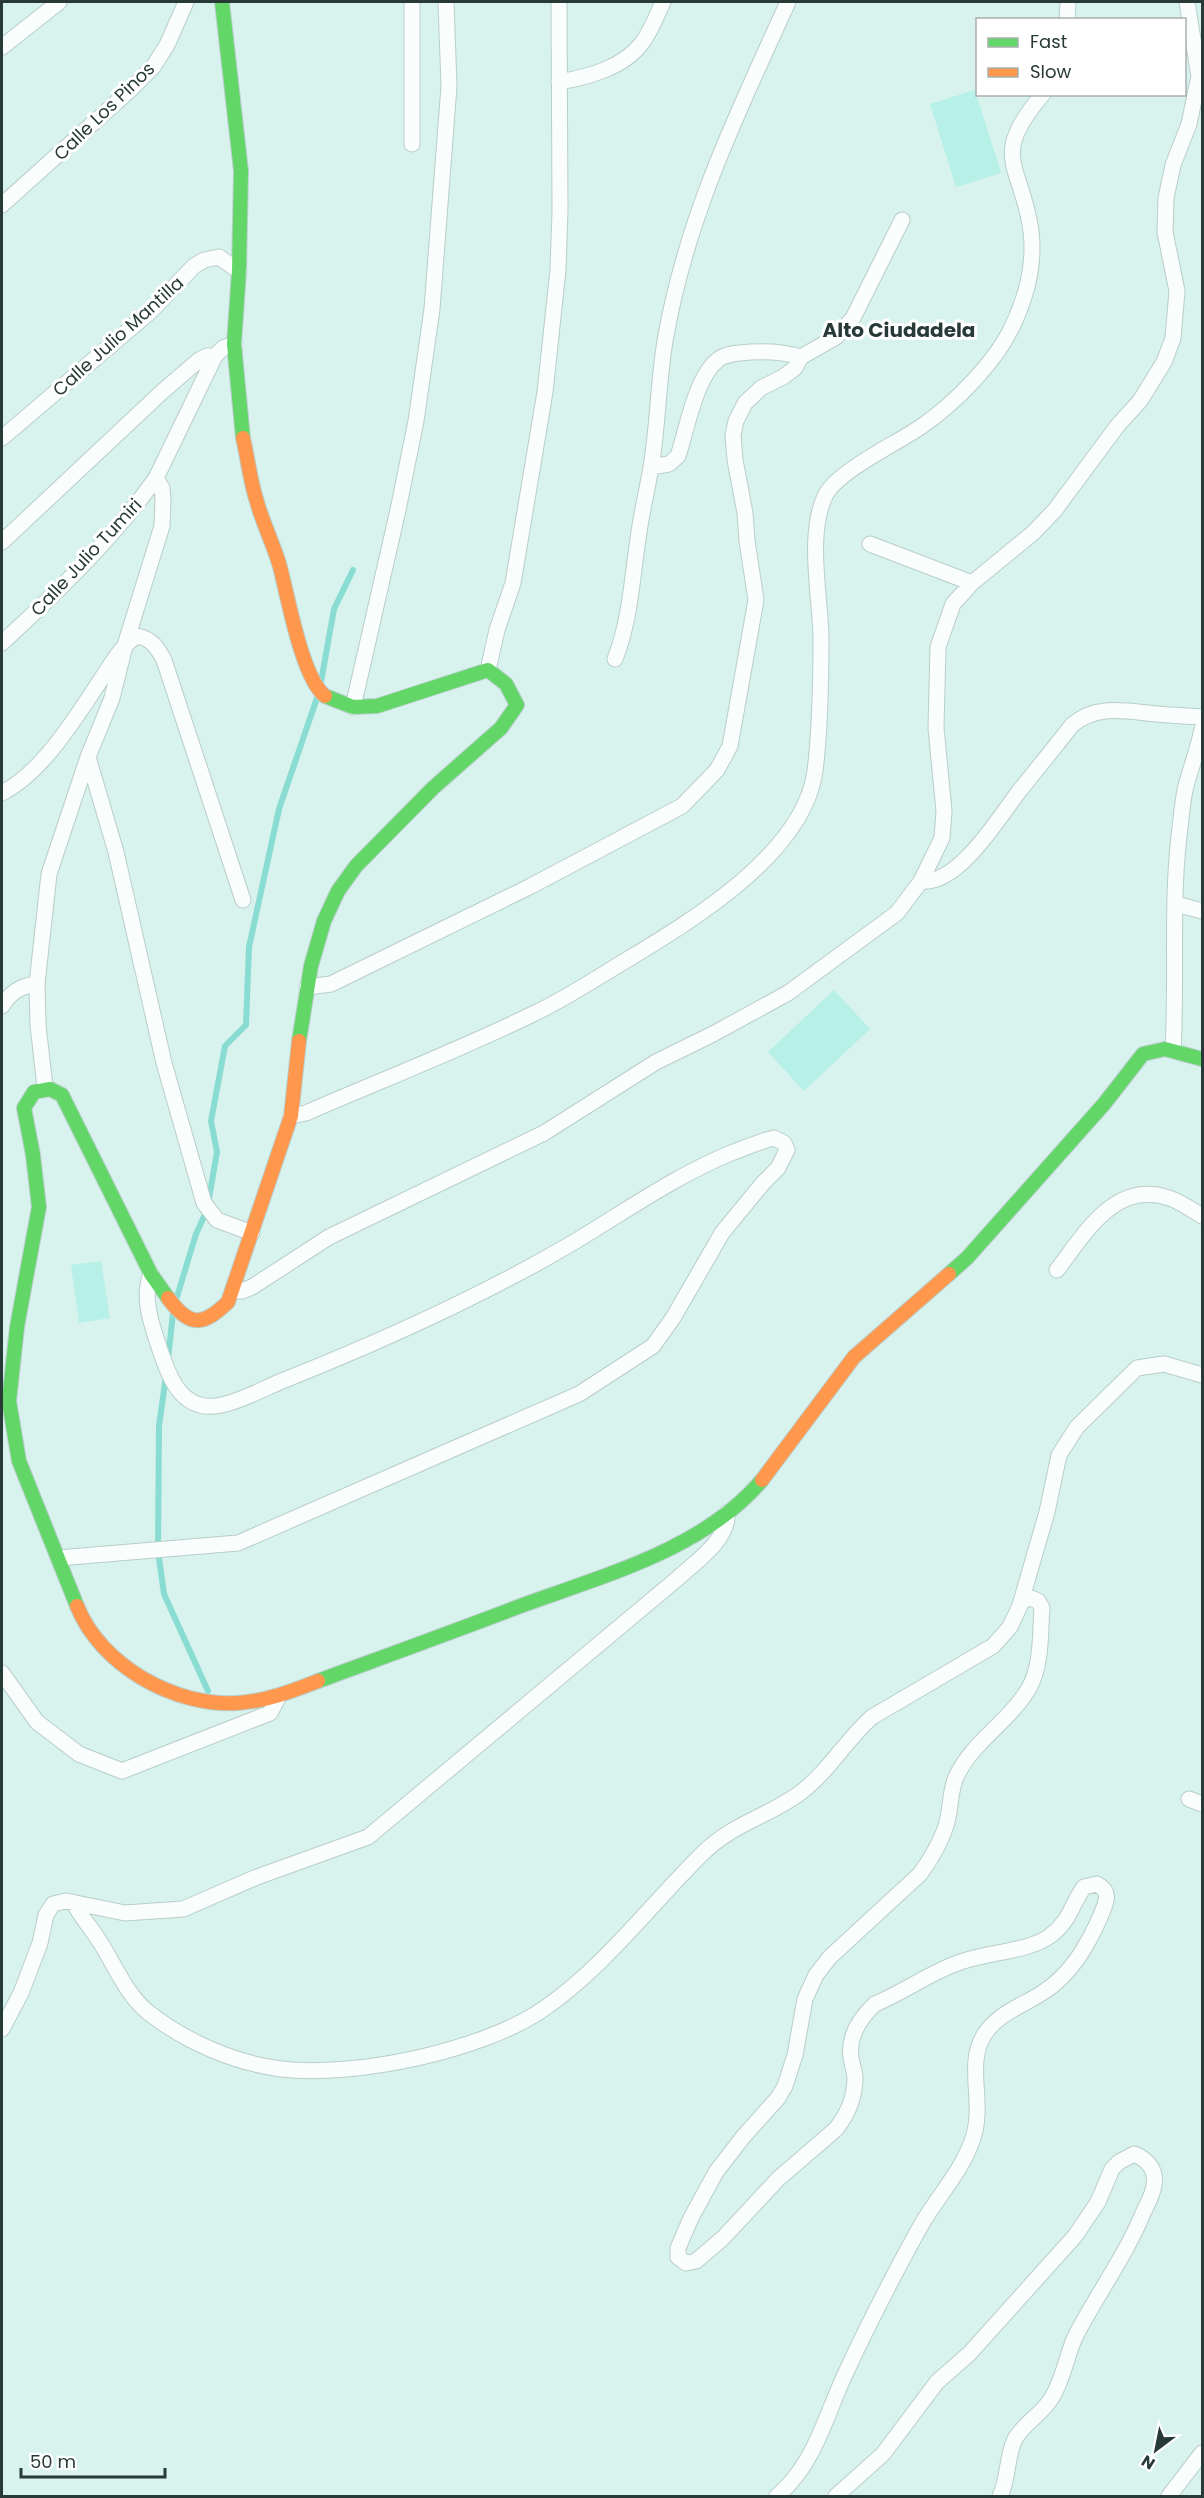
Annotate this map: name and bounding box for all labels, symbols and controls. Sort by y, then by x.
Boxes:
legend [976,18,1186,96]
text: Fast [1030,29,1067,54]
street label: Calle Los Pinos [48,56,160,166]
text: Slow [1030,59,1072,84]
street label: Calle Julio Mantilla [47,270,189,402]
district label: Alto Ciudadela [823,316,975,344]
street label: Calle Julio Tumiri [25,493,147,621]
north arrow [1126,2420,1186,2480]
scale bar [21,2441,165,2479]
text: 50 m [30,2449,76,2474]
text: N [1137,2449,1160,2475]

